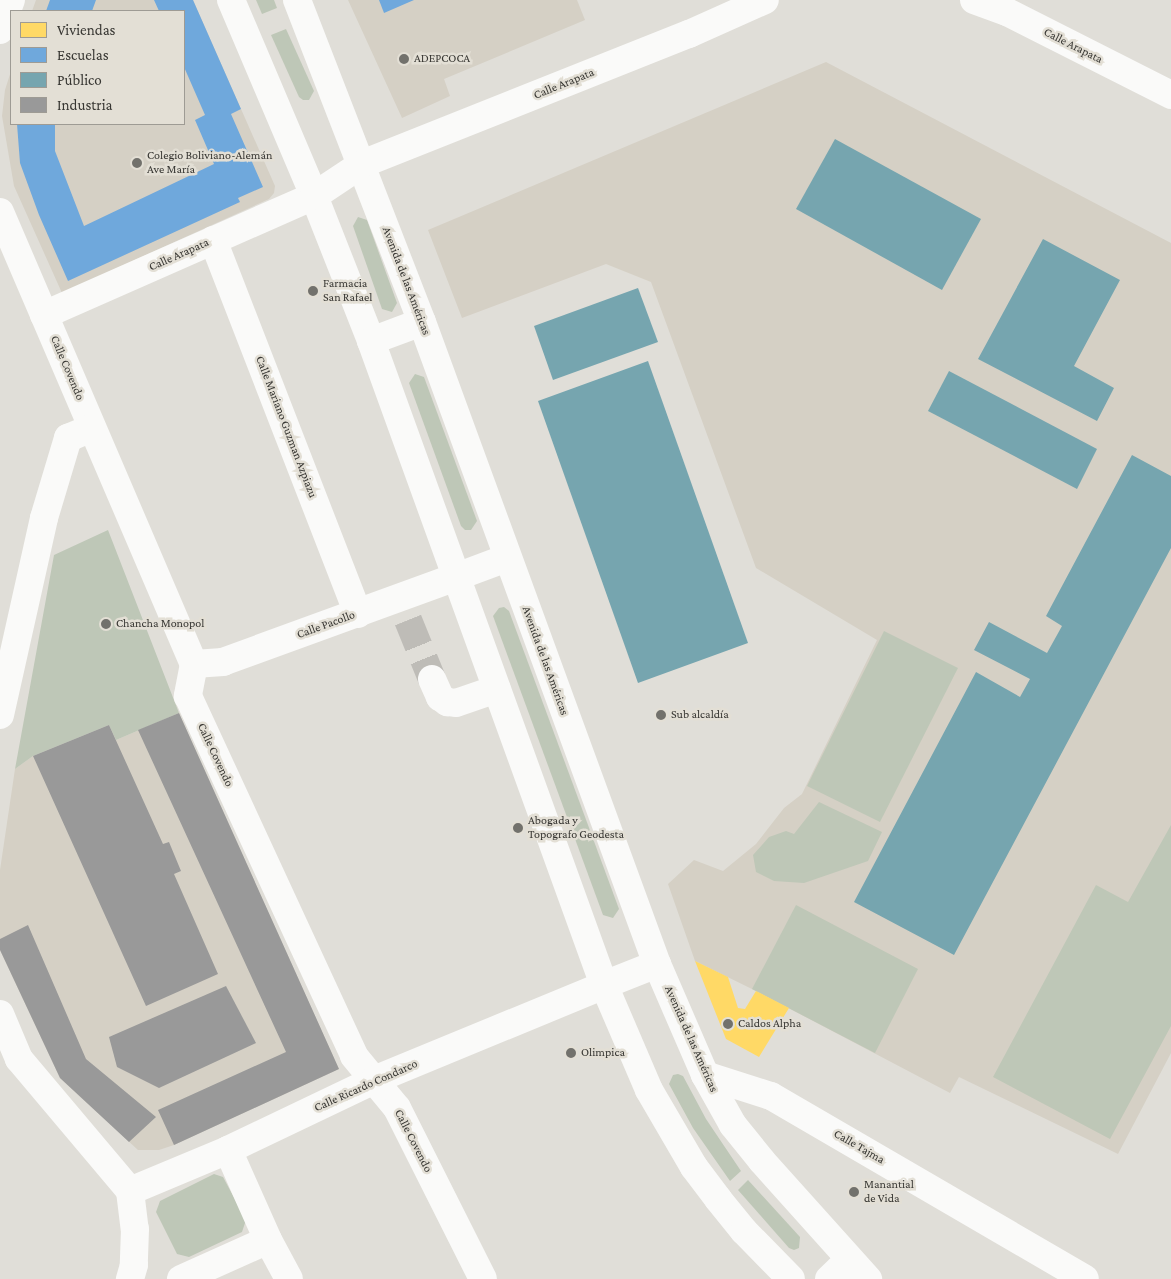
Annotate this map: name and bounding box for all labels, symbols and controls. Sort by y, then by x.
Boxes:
legend [10,10,185,125]
text: Viviendas [57,22,116,38]
street label: Calle Arapata [1041,25,1105,67]
text: Escuelas [57,47,109,63]
place label: ADEPCOCA [414,52,470,66]
marker: ADEPCOCA [398,53,410,65]
street label: Calle Arapata [532,65,596,103]
text: Público [57,72,102,88]
text: Industria [57,97,113,113]
place label: Colegio Boliviano-Alemán Ave María [147,149,272,177]
marker: Colegio Boliviano-Alemán Ave María [131,157,143,169]
street label: Avenida de las Américas [379,225,433,337]
street label: Calle Arapata [147,235,211,275]
place label: Farmacia San Rafael [323,277,373,305]
marker: Farmacia San Rafael [307,285,319,297]
street label: Calle Covendo [47,334,87,402]
street label: Calle Mariano Guzman Azpiazu [252,354,320,500]
street label: Avenida de las Américas [519,605,571,717]
street label: Calle Pacollo [295,608,357,642]
place label: Chancha Monopol [116,617,204,631]
marker: Chancha Monopol [100,618,112,630]
place label: Sub alcaldía [671,708,729,722]
marker: Sub alcaldía [655,709,667,721]
street label: Calle Covendo [194,721,236,789]
place label: Abogada y Topografo Geodesta [528,814,624,842]
marker: Abogada y Topografo Geodesta [512,822,524,834]
street label: Avenida de las Américas [661,984,721,1094]
place label: Caldos Alpha [738,1017,801,1031]
marker: Caldos Alpha [722,1018,734,1030]
place label: Olimpica [581,1046,625,1060]
marker: Olimpica [565,1047,577,1059]
street label: Calle Ricardo Condarco [312,1057,420,1115]
street label: Calle Covendo [391,1107,435,1175]
street label: Calle Tajma [831,1127,887,1167]
place label: Manantial de Vida [864,1178,914,1206]
marker: Manantial de Vida [848,1186,860,1198]

